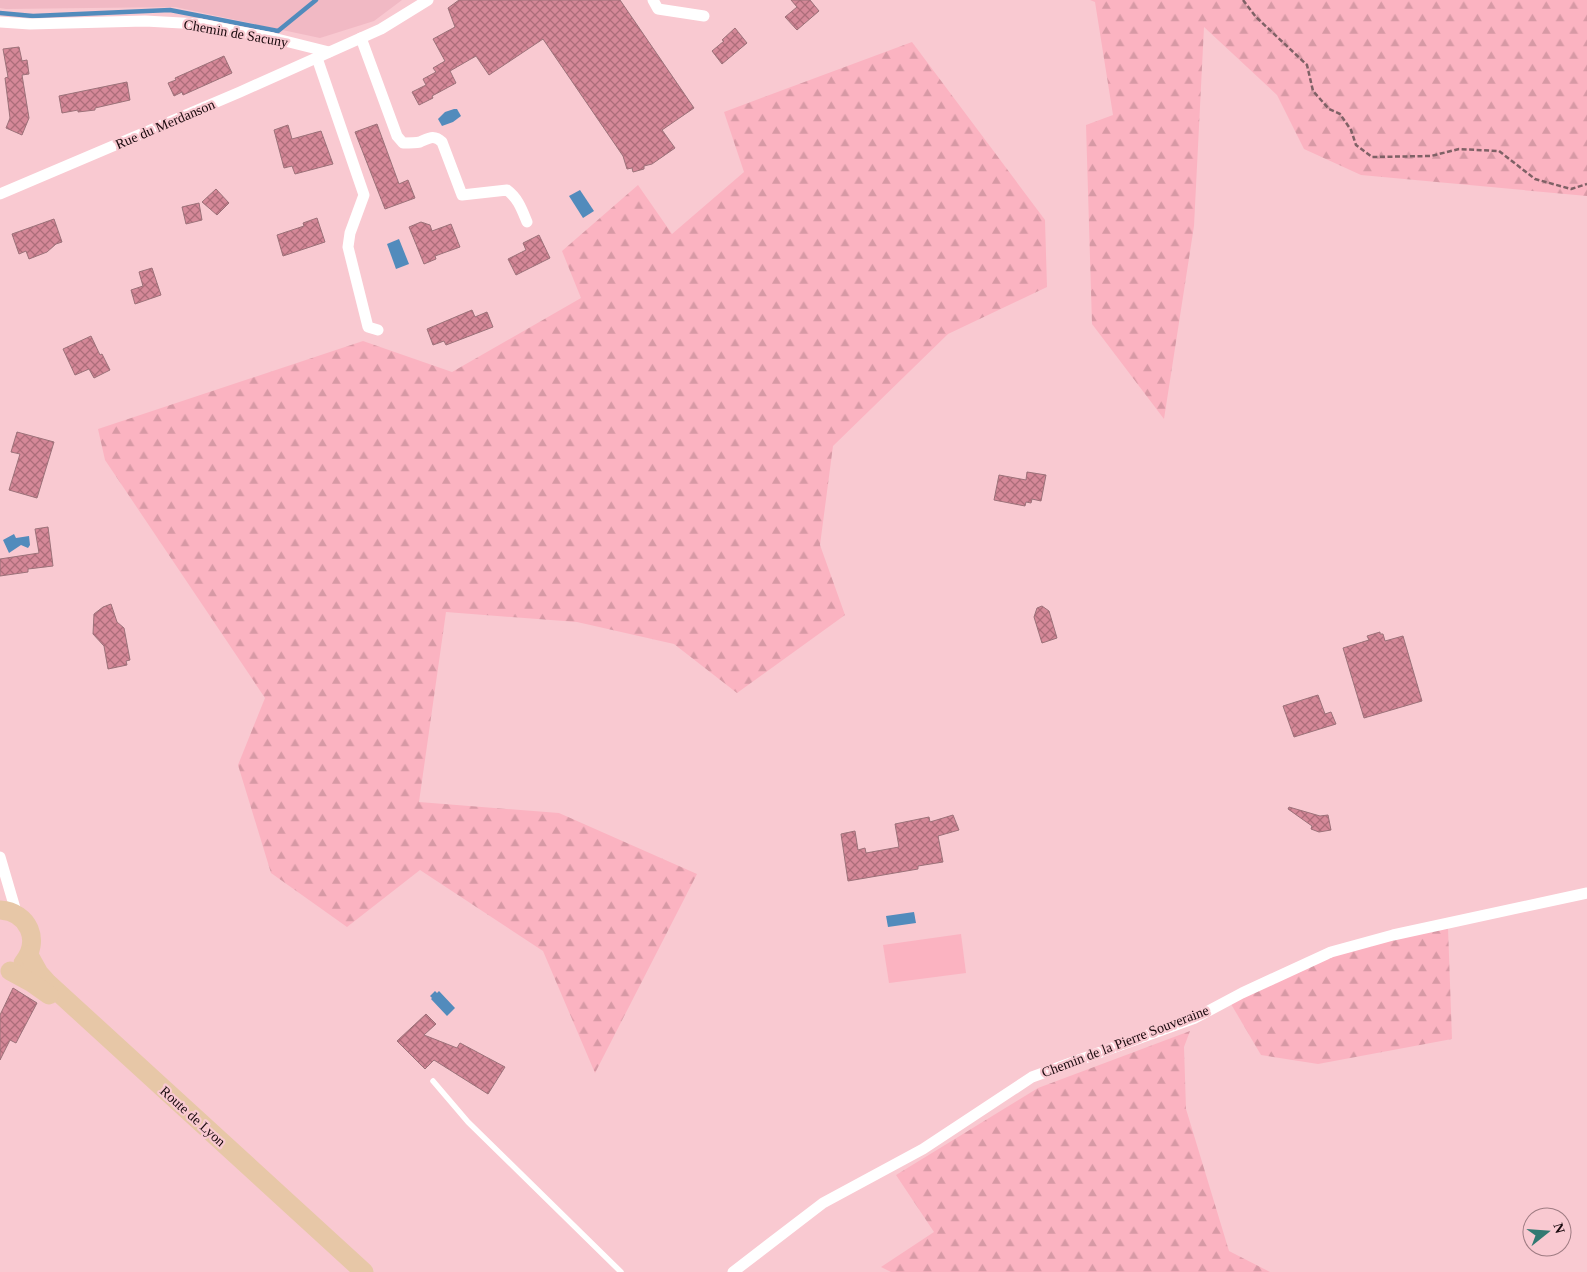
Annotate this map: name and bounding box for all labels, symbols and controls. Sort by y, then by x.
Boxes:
street label: Chemin de Sacuny [183,17,289,50]
street label: Rue du Merdanson [113,97,217,152]
street label: Chemin de la Pierre Souveraine [1039,1003,1211,1080]
street label: Route de Lyon [157,1083,228,1150]
north arrow [1522,1207,1572,1257]
text: N [1550,1221,1568,1235]

